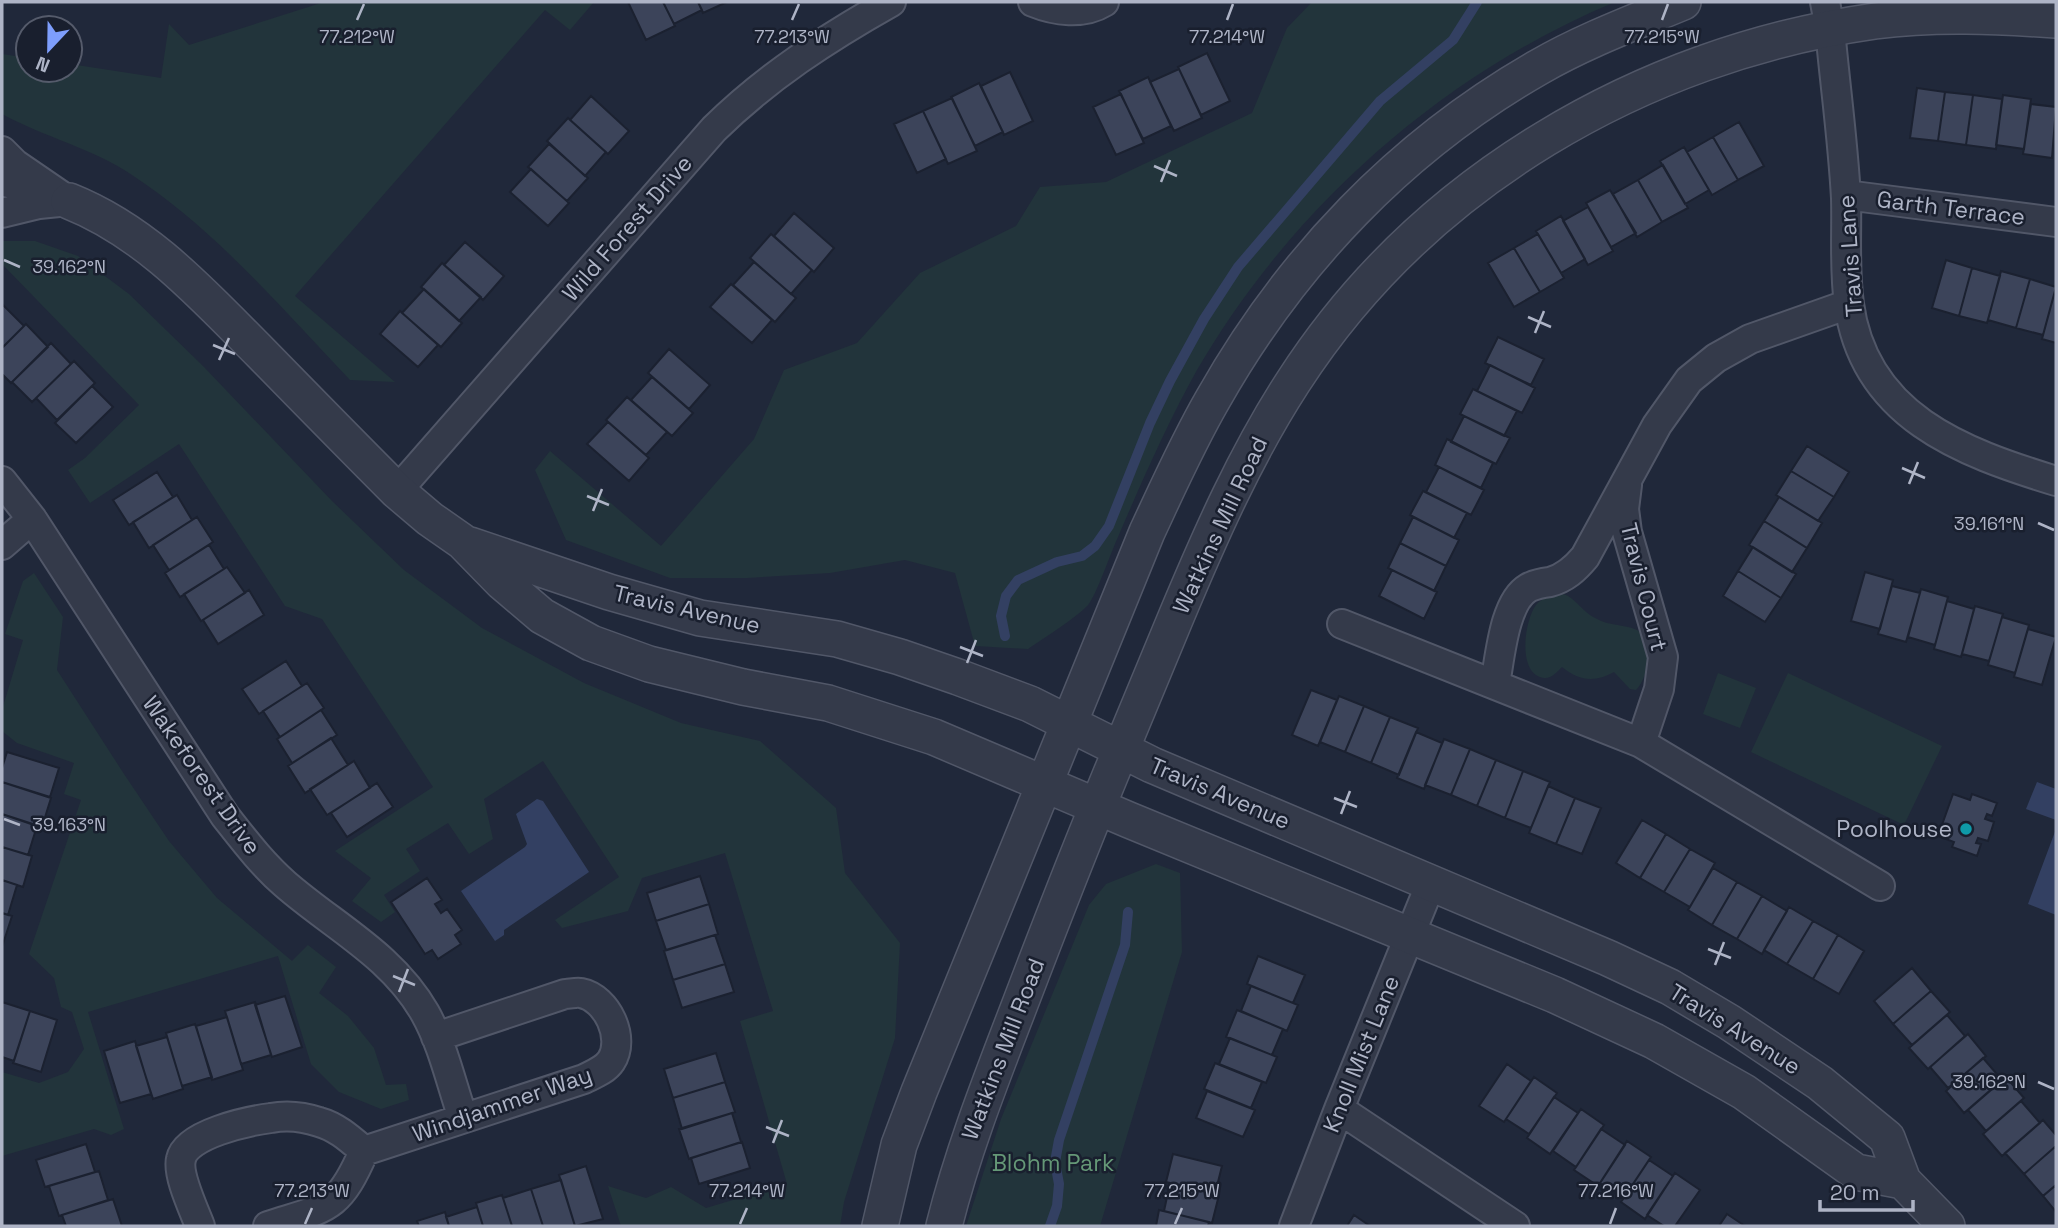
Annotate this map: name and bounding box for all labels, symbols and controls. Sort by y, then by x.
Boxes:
north arrow [14,14,84,84]
text: 77.212°W [319,25,395,48]
text: 77.213°W [754,25,830,48]
text: 77.214°W [1189,25,1265,48]
text: 77.215°W [1624,25,1700,48]
text: N [32,50,53,78]
street label: Wild Forest Drive [555,149,699,307]
street label: Garth Terrace [1875,184,2027,232]
street label: Travis Lane [1831,194,1869,318]
text: 39.162°N [32,255,106,278]
street label: Watkins Mill Road [1166,432,1274,618]
text: 39.161°N [1954,512,2024,535]
street label: Travis Court [1614,520,1674,654]
street label: Travis Avenue [611,578,763,640]
street label: Wakeforest Drive [136,690,268,860]
street label: Travis Avenue [1145,750,1295,836]
text: 39.163°N [32,813,106,836]
place label: Poolhouse [1836,814,1952,844]
marker: Poolhouse [1958,821,1974,837]
street label: Watkins Mill Road [955,954,1051,1144]
street label: Knoll Mist Lane [1316,971,1406,1137]
street label: Travis Avenue [1664,977,1806,1081]
street label: Windjammer Way [408,1059,596,1149]
text: 39.162°N [1952,1070,2026,1093]
park label: Blohm Park [992,1148,1114,1178]
scale bar [1820,1168,1913,1212]
text: 77.213°W [274,1179,350,1202]
text: 77.214°W [709,1179,785,1202]
text: 77.215°W [1144,1179,1220,1202]
text: 77.216°W [1578,1179,1654,1202]
text: 20 m [1830,1179,1880,1206]

